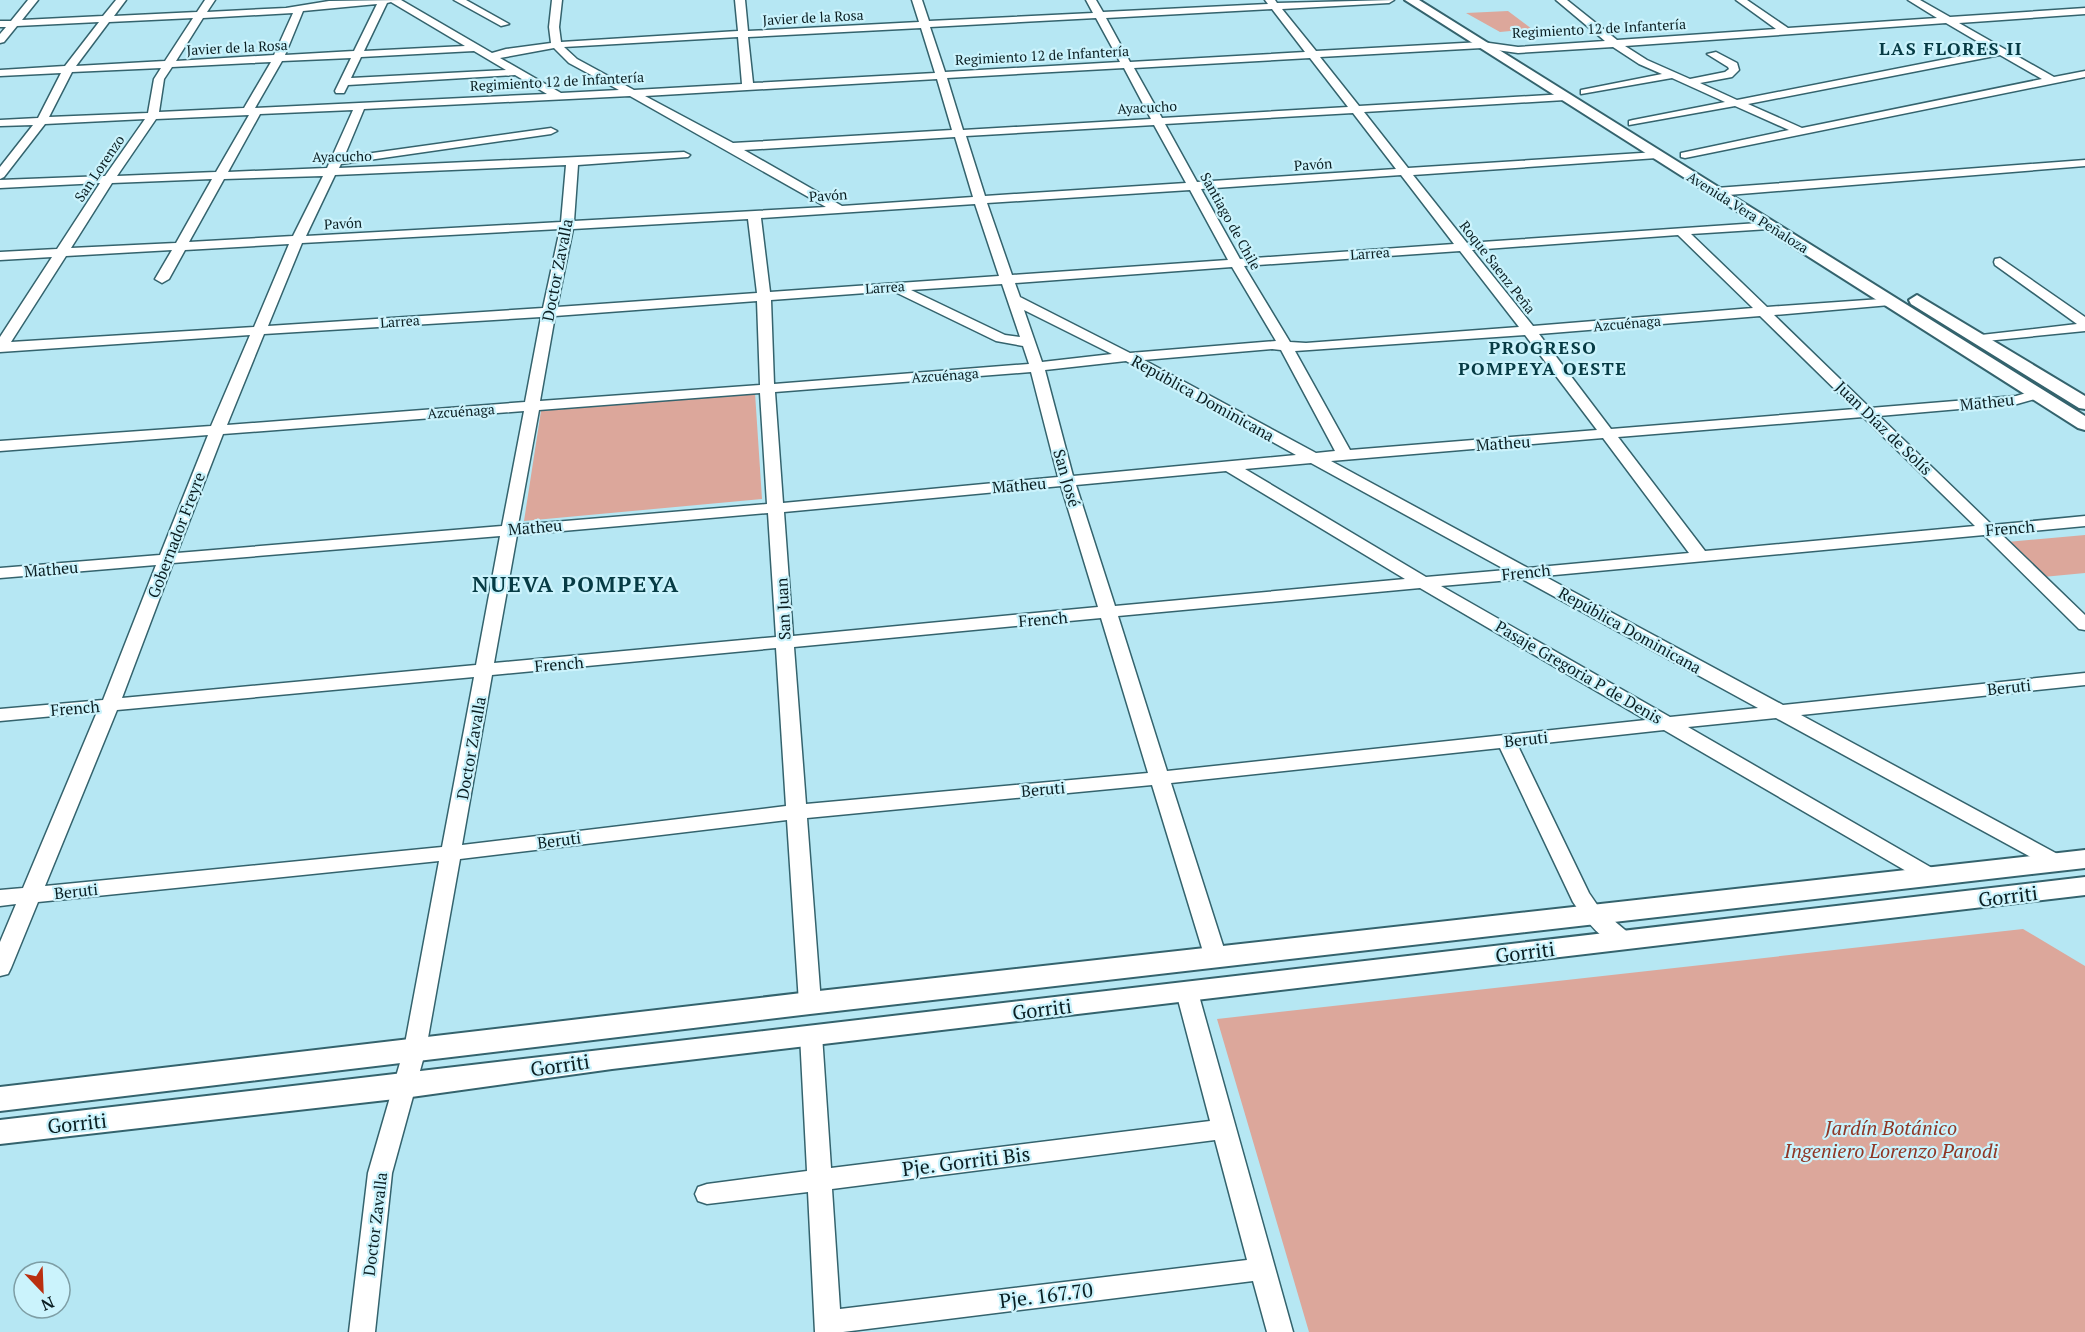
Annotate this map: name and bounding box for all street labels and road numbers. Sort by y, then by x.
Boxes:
street label: Javier de la Rosa [762,5,864,29]
street label: Regimiento 12 de Infantería [1512,14,1686,42]
street label: Javier de la Rosa [186,35,288,59]
street label: Regimiento 12 de Infantería [955,41,1129,69]
street label: Regimiento 12 de Infantería [470,67,644,95]
street label: Ayacucho [1117,96,1178,118]
street label: San Lorenzo [70,131,129,205]
street label: Ayacucho [312,146,372,166]
street label: Pavón [1293,153,1333,175]
street label: Avenida Vera Peñaloza [1684,167,1812,257]
street label: Santiago de Chile [1196,169,1266,273]
street label: Pavón [808,184,848,206]
street label: Pavón [323,212,363,233]
street label: Doctor Zavalla [536,217,578,323]
street label: Roque Saenz Peña [1456,217,1540,317]
street label: Larrea [1350,242,1390,264]
street label: Larrea [865,276,905,298]
street label: Larrea [380,310,420,332]
street label: Azcuénaga [1592,311,1662,335]
street label: República Dominicana [1128,350,1278,446]
street label: Azcuénaga [911,363,979,387]
street label: Juan Díaz de Solís [1831,376,1937,480]
street label: Matheu [1959,388,2015,416]
street label: Azcuénaga [427,399,495,423]
street label: Matheu [1475,430,1531,456]
street label: San José [1048,446,1086,510]
street label: Gobernador Freyre [142,469,210,601]
street label: Matheu [991,472,1047,498]
street label: Matheu [507,514,563,540]
street label: French [1985,515,2036,541]
street label: Matheu [23,556,79,582]
street label: French [1500,558,1552,586]
street label: San Juan [770,577,796,641]
street label: República Dominicana [1555,582,1705,678]
street label: French [1018,606,1069,632]
street label: Pasaje Gregoria P de Denis [1491,615,1667,729]
street label: French [534,651,585,677]
street label: Beruti [1986,674,2032,700]
street label: French [50,695,101,721]
street label: Doctor Zavalla [451,695,491,801]
street label: Beruti [1503,726,1549,752]
street label: Beruti [1020,776,1066,802]
street label: Beruti [536,826,582,854]
street label: Beruti [53,878,99,904]
street label: Gorriti [1977,879,2039,913]
street label: Gorriti [1494,935,1556,969]
street label: Gorriti [1011,992,1073,1026]
street label: Gorriti [529,1047,591,1083]
street label: Gorriti [46,1106,108,1140]
street label: Pje. Gorriti Bis [900,1140,1032,1182]
street label: Doctor Zavalla [358,1171,392,1277]
street label: Pje. 167.70 [998,1276,1094,1314]

